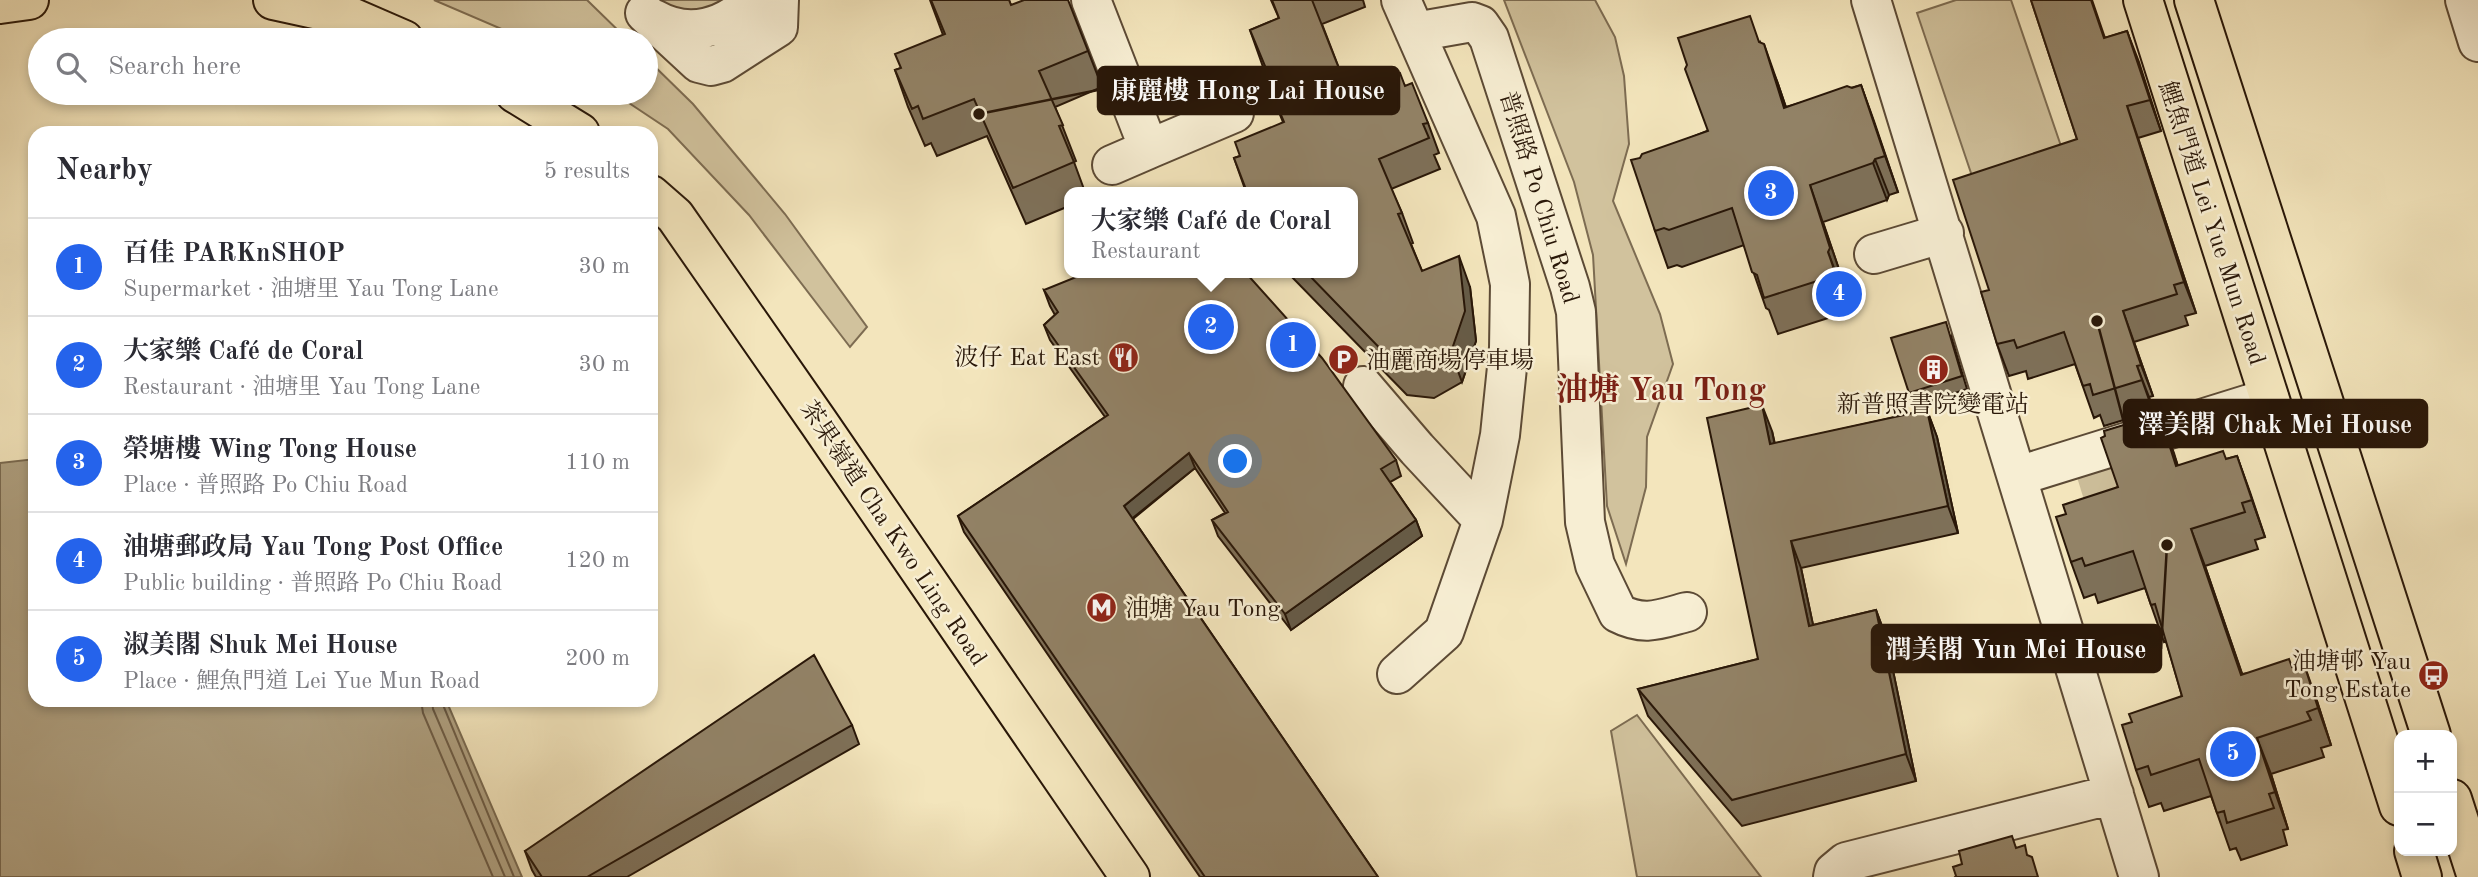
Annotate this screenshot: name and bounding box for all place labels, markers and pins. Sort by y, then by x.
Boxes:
callout: 康麗樓 Hong Lai House [1098,67,1399,114]
pin: 3 [1748,167,1794,219]
pin: 4 [1816,268,1862,320]
pin: 2 [1188,301,1234,353]
pin: 1 [1270,319,1316,371]
restaurant icon: 波仔 Eat East [1106,340,1140,374]
parking icon: 油麗商場停車場 [1326,343,1360,377]
place label: 波仔 Eat East [955,344,1100,371]
place label: 油麗商場停車場 [1366,347,1534,374]
building icon: 新普照書院變電站 [1916,353,1950,387]
place label: 新普照書院變電站 [1837,391,2029,418]
callout: 澤美閣 Chak Mei House [2124,400,2427,447]
metro station icon: 油塘 Yau Tong [1085,591,1119,625]
place label: 油塘 Yau Tong [1125,595,1280,622]
callout: 潤美閣 Yun Mei House [1872,625,2161,672]
place label: 油塘邨 Yau Tong Estate [2284,648,2411,703]
bus stop icon: 油塘邨 Yau Tong Estate [2417,658,2451,692]
pin: 5 [2210,728,2256,780]

